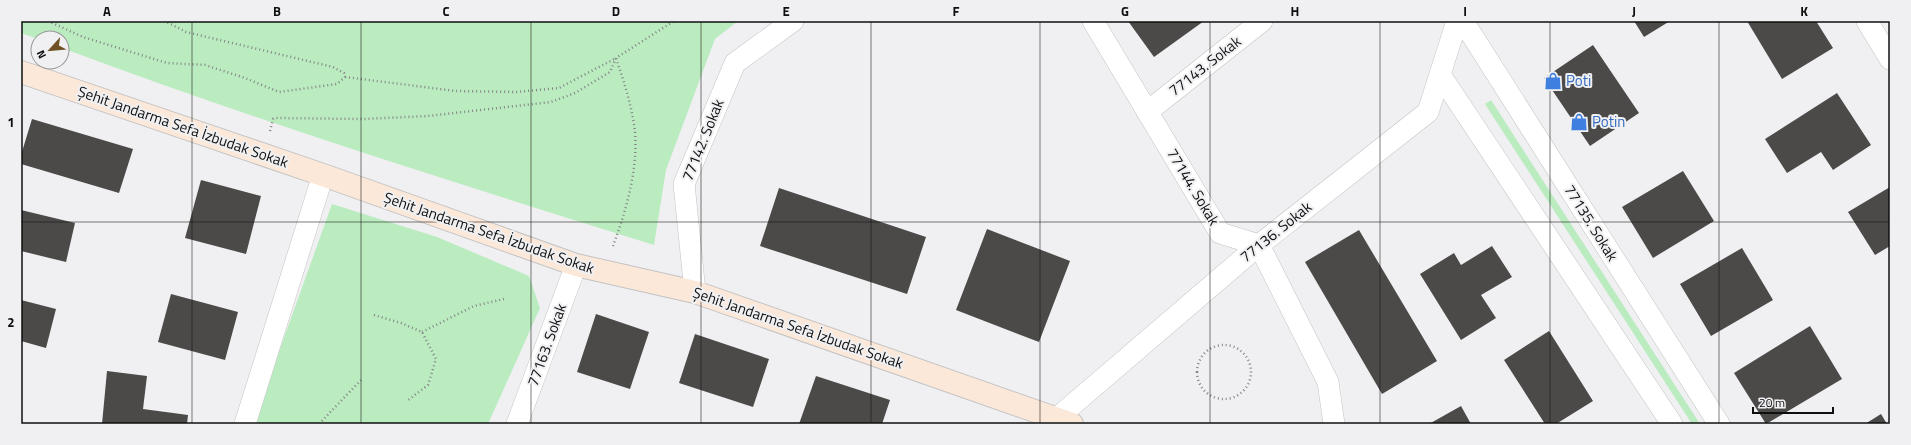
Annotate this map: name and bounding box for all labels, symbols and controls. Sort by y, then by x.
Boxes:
text: A [103,1,111,21]
text: B [273,1,281,21]
text: C [442,1,450,21]
text: D [612,1,620,21]
text: E [782,1,790,21]
text: F [953,1,960,21]
text: G [1121,1,1129,21]
text: H [1291,1,1299,21]
text: I [1463,1,1467,21]
text: J [1632,1,1636,21]
text: K [1800,1,1808,21]
north arrow [30,30,70,70]
street label: 77143. Sokak [1164,30,1246,101]
text: N [32,48,50,62]
place label: Poti [1566,69,1591,92]
shop icon: Poti [1543,71,1563,91]
street label: Şehit Jandarma Sefa İzbudak Sokak [75,80,291,173]
street label: 77142. Sokak [676,95,729,184]
place label: Potin [1592,110,1625,133]
text: 1 [7,112,15,132]
shop icon: Potin [1569,112,1589,132]
street label: 77144. Sokak [1161,144,1226,230]
street label: 77135. Sokak [1559,180,1624,265]
street label: Şehit Jandarma Sefa İzbudak Sokak [381,186,597,279]
street label: 77136. Sokak [1235,195,1317,268]
street label: Şehit Jandarma Sefa İzbudak Sokak [690,281,906,374]
street label: 77163. Sokak [521,300,572,389]
text: 2 [7,312,15,332]
scale bar [1753,389,1833,415]
text: 20 m [1759,393,1785,412]

